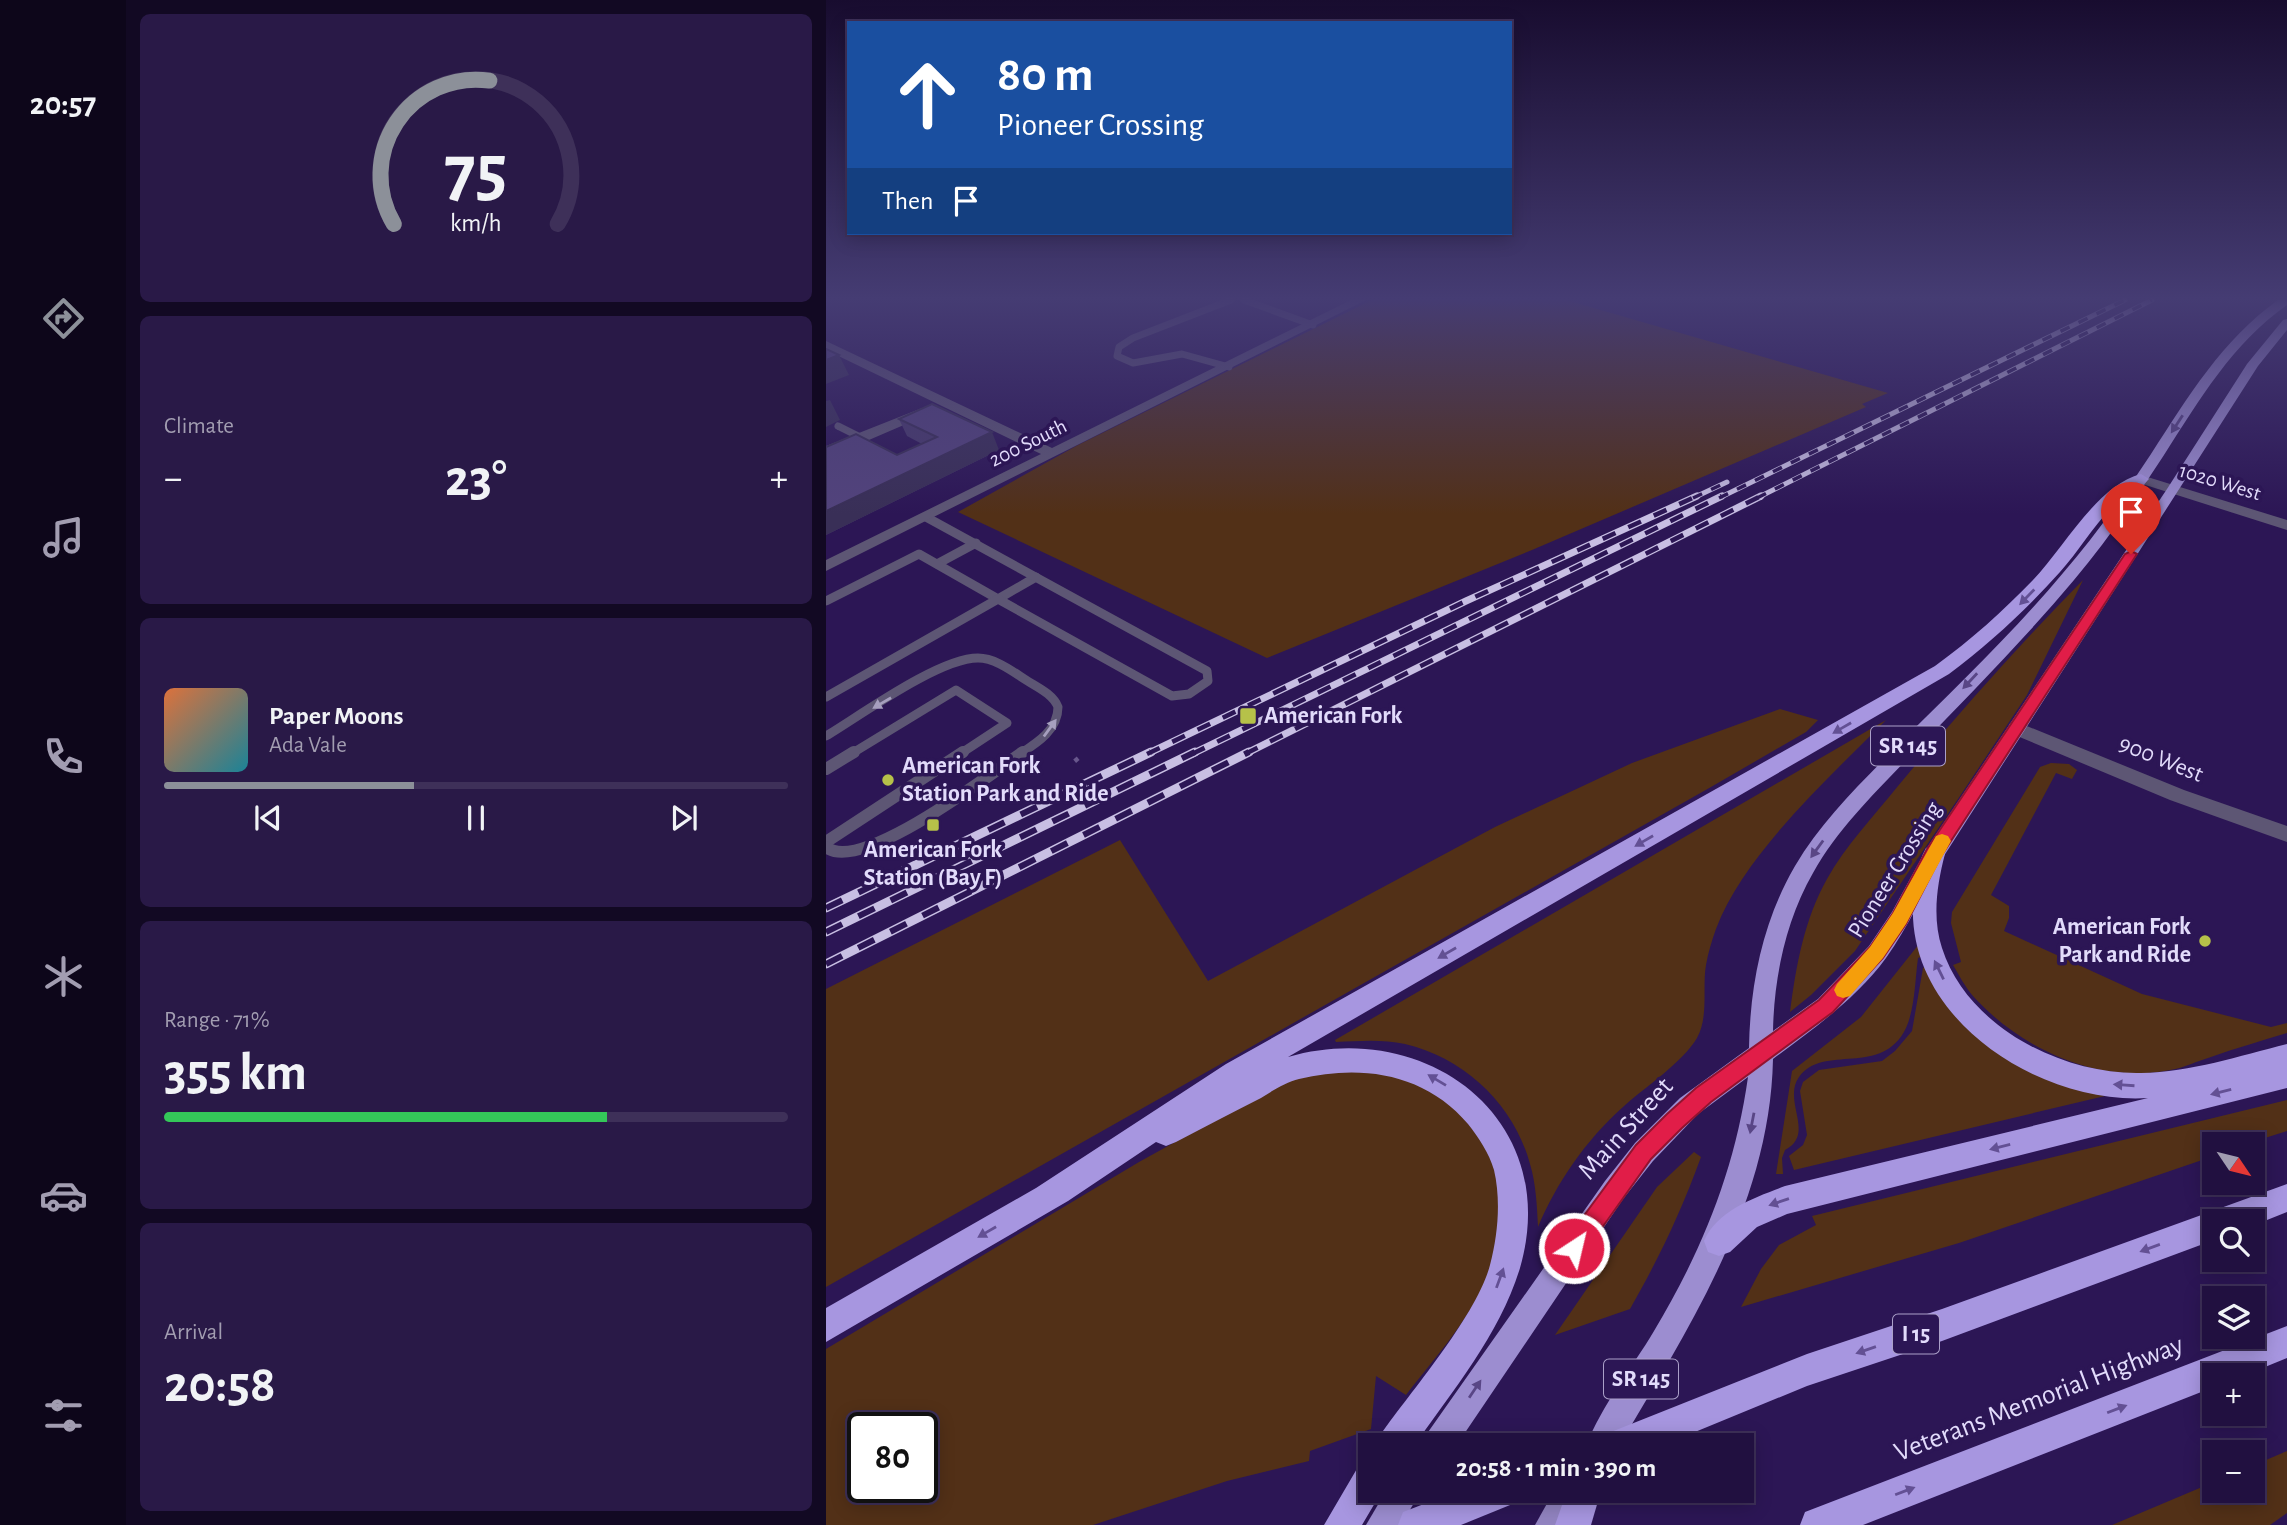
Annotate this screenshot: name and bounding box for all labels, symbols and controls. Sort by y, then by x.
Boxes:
icon: ahead [882,49,973,140]
text: 80 m [997,51,1094,100]
text: 20:57 [30,88,96,120]
text: Pioneer Crossing [997,109,1204,141]
text: 75 [445,136,507,209]
icon: arrive [947,182,985,220]
text: Then [882,188,933,214]
text: km/h [450,211,502,236]
icon: directions [39,294,88,343]
one-way arrow [2171,414,2184,434]
text: Climate [164,415,234,438]
street label: 200 South [986,415,1070,471]
text: 23° [445,453,507,505]
text: − [164,460,182,498]
text: + [770,460,788,498]
street label: 1020 West [2177,460,2264,504]
pin [2101,482,2161,554]
icon: arrive [2112,493,2150,531]
icon: music [39,513,88,562]
one-way arrow [2019,588,2035,605]
one-way arrow [1962,672,1979,689]
one-way arrow [872,697,892,709]
text: Paper Moons [269,703,404,729]
place label: American Fork [1264,704,1402,728]
marker: American Fork [1238,706,1258,726]
one-way arrow [1043,719,1057,737]
one-way arrow [1833,722,1852,734]
road number: SR 145 [1871,726,1945,766]
street label: 900 West [2115,731,2207,787]
icon: phone [39,732,88,781]
text: Ada Vale [269,734,347,757]
place label: American Fork Station Park and Ride [902,754,1109,806]
marker: American Fork Station Park and Ride [880,772,896,788]
street label: Pioneer Crossing [1844,798,1946,942]
icon: previous [249,799,287,837]
icon: pause [457,799,495,837]
icon: next [665,799,703,837]
marker: American Fork Station (Bay F) [925,817,941,833]
one-way arrow [1635,835,1654,847]
place label: American Fork Station (Bay F) [864,838,1002,890]
one-way arrow [1811,840,1825,858]
place label: American Fork Park and Ride [2053,915,2191,967]
marker: American Fork Park and Ride [2197,933,2213,949]
one-way arrow [1437,947,1456,959]
icon: climate [39,952,88,1001]
one-way arrow [1933,960,1945,980]
text: Range · 71% [164,1009,270,1032]
text: 355 km [164,1047,307,1099]
one-way arrow [1428,1073,1447,1086]
street label: Main Street [1573,1073,1679,1185]
one-way arrow [2113,1079,2135,1090]
one-way arrow [2210,1087,2232,1098]
one-way arrow [1747,1112,1758,1134]
north arrow [2202,1132,2264,1195]
map controls [2202,1132,2265,1503]
one-way arrow [1989,1141,2011,1152]
icon: car [39,1171,88,1220]
one-way arrow [1769,1198,1790,1208]
button: search [2202,1209,2265,1272]
position arrow [1537,1211,1611,1285]
one-way arrow [977,1226,996,1238]
one-way arrow [2139,1243,2160,1254]
one-way arrow [1495,1268,1506,1289]
button: layers [2202,1286,2265,1349]
road number: I 15 [1893,1315,1939,1354]
text: Arrival [164,1321,223,1344]
street label: Veterans Memorial Highway [1891,1331,2187,1467]
one-way arrow [1856,1346,1877,1356]
text: 20:58 [164,1359,276,1411]
road number: SR 145 [1604,1360,1678,1398]
button: + [2202,1363,2265,1426]
one-way arrow [1468,1380,1482,1398]
icon: filters [39,1391,88,1440]
one-way arrow [2107,1403,2128,1414]
speed limit sign: 80 [847,1412,938,1503]
button: − [2202,1440,2265,1503]
text: 20:58 · 1 min · 390 m [1456,1455,1656,1481]
one-way arrow [1895,1486,1916,1497]

